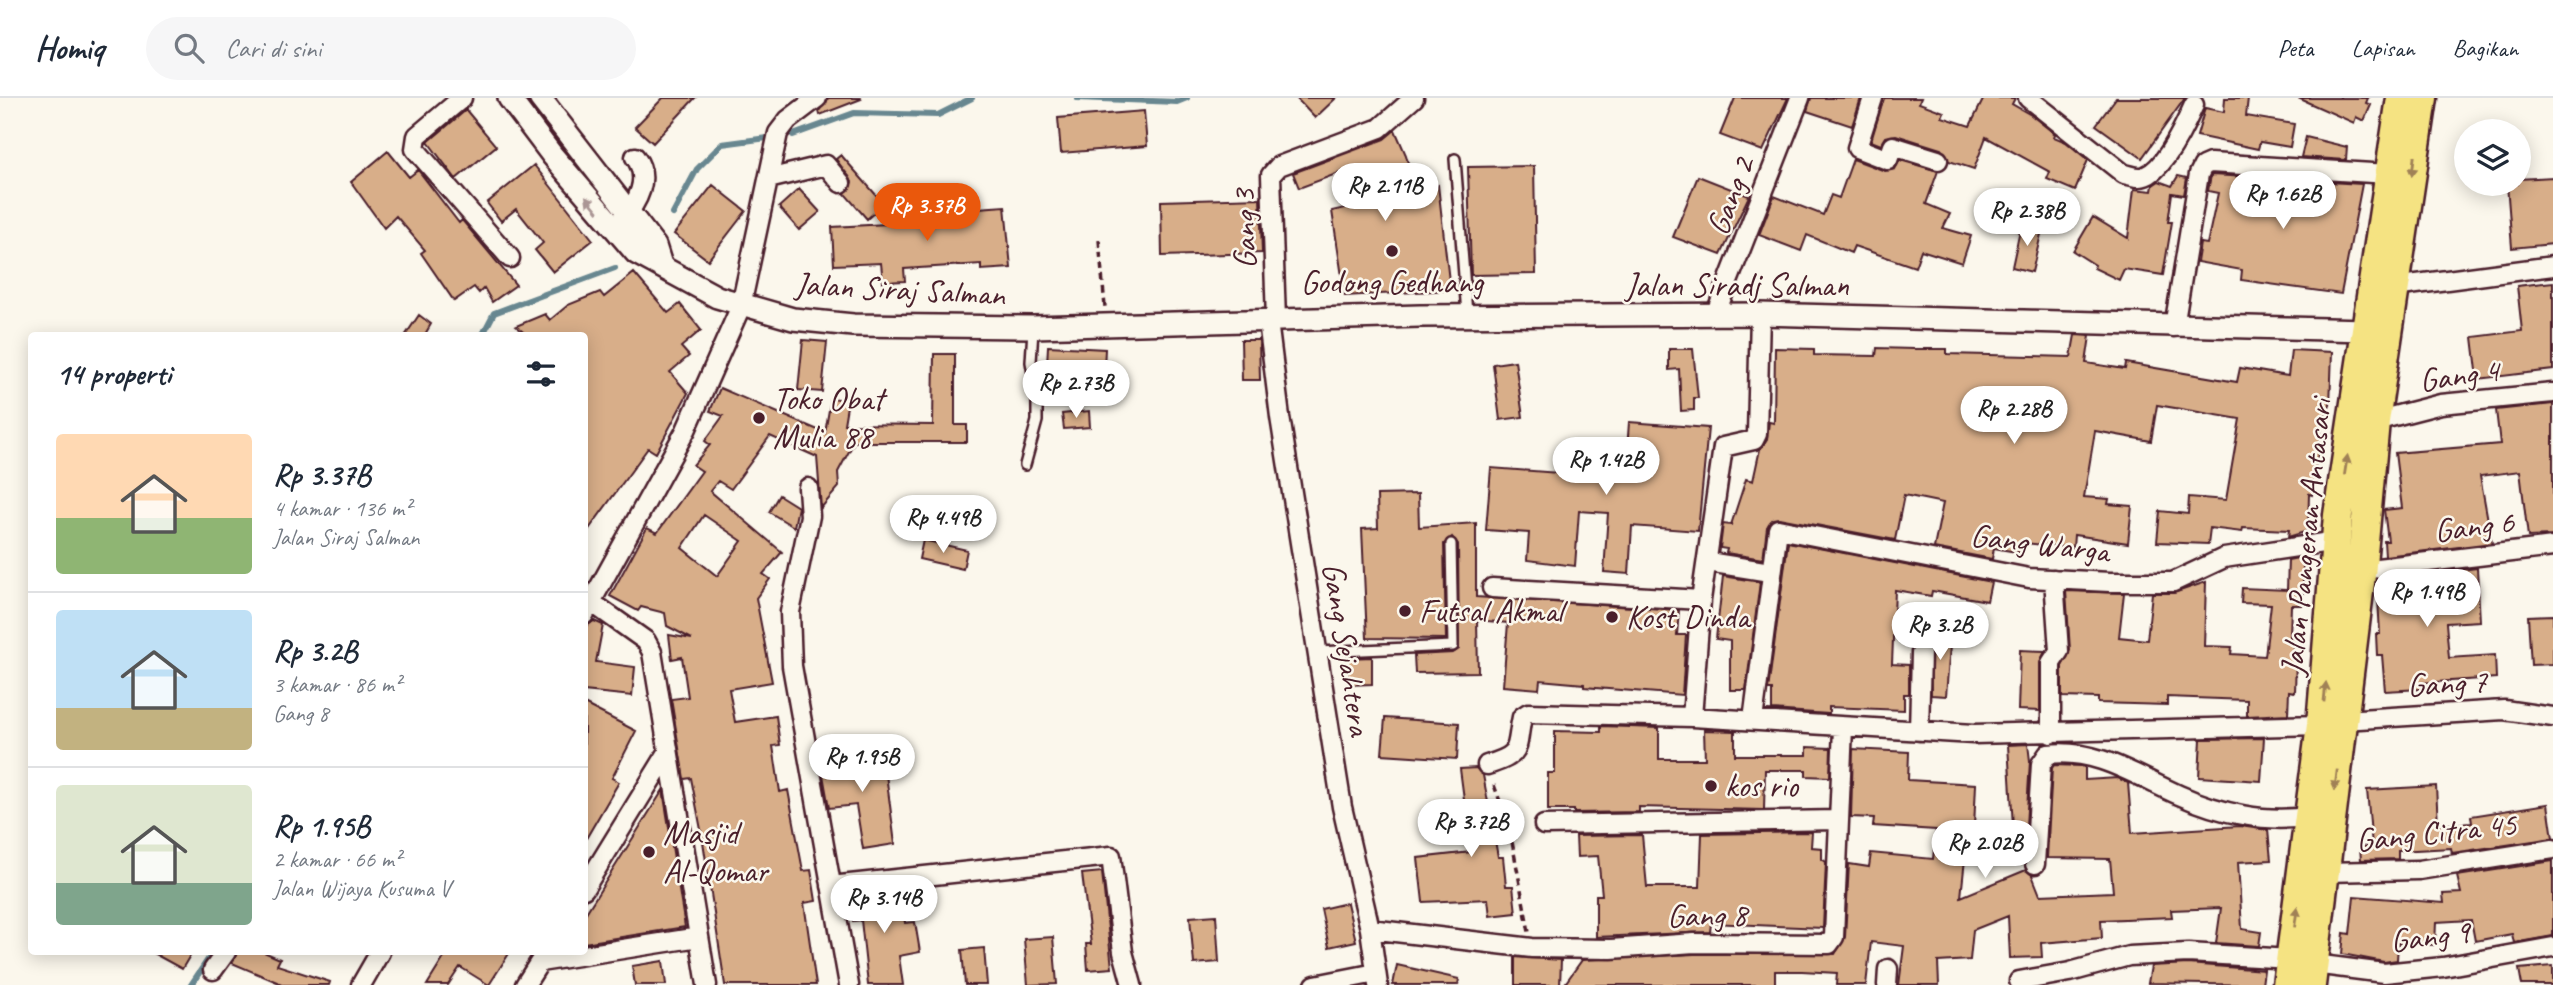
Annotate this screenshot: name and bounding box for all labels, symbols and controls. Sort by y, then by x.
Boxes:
search box [146,17,636,80]
text: Homiq [35,27,104,69]
icon: search [170,29,208,67]
text: Cari di sini [226,32,321,65]
text: Peta [2277,33,2314,63]
text: Lapisan [2352,33,2415,63]
text: Bagikan [2453,33,2518,63]
map controls [2454,119,2531,196]
button: layers [2454,119,2531,196]
street label: Gang 2 [1696,148,1765,241]
one-way arrow [2408,155,2419,177]
pin: Rp 2.11B [1313,164,1457,223]
text: Rp 2.11B [1348,171,1422,200]
pin: Rp 1.62B [2211,172,2355,231]
text: Rp 1.62B [2245,179,2321,208]
pin: Rp 3.37B [855,184,999,243]
street label: Gang 3 [1222,187,1266,269]
pin: Rp 2.38B [1955,188,2099,248]
text: Rp 3.37B [890,191,964,220]
one-way arrow [585,196,600,214]
text: Rp 2.38B [1990,196,2064,225]
marker: Godong Gedhang [1384,243,1400,259]
place label: Godong Gedhang [1301,261,1485,303]
street label: Jalan Siraj Salman [792,262,1007,316]
street label: Jalan Siradj Salman [1623,264,1849,306]
street label: Gang 4 [2417,348,2505,401]
text: 14 properti [56,355,171,393]
icon: filters [522,355,560,393]
pin: Rp 2.73B [1004,360,1148,420]
text: Rp 2.73B [1039,368,1113,397]
place label: Toko Obat Mulia 88 [773,378,888,458]
pin: Rp 2.28B [1942,386,2086,446]
street label: Jalan Pangeran Antasari [2270,393,2342,679]
text: Rp 2.28B [1977,394,2051,423]
marker: Toko Obat Mulia 88 [751,410,767,426]
pin: Rp 1.42B [1534,438,1678,497]
text: Rp 1.42B [1569,445,1643,474]
one-way arrow [2341,454,2352,476]
text: Rp 3.37B [273,456,371,494]
icon: home [112,462,196,546]
text: 4 kamar · 136 m² [273,494,411,523]
pin: Rp 4.49B [871,496,1015,555]
street label: Gang 6 [2432,500,2517,552]
text: Rp 4.49B [906,503,980,532]
street label: Gang Warga [1968,514,2114,573]
text: Jalan Siraj Salman [273,523,419,552]
street label: Gang Sejahtera [1313,560,1382,740]
pin: Rp 1.49B [2355,570,2499,629]
text: Rp 1.49B [2390,577,2464,606]
place label: Futsal Akmal [1419,590,1568,632]
place label: Kost Dinda [1626,596,1752,638]
pin: Rp 3.2B [1875,602,2005,662]
marker: Futsal Akmal [1397,603,1413,619]
marker: Kost Dinda [1604,609,1620,625]
text: Rp 3.2B [1908,610,1972,639]
text: Rp 3.2B [273,632,357,670]
icon: home [112,638,196,722]
street label: Gang 7 [2406,660,2490,706]
text: 3 kamar · 86 m² [273,670,401,699]
one-way arrow [2320,681,2331,703]
text: Gang 8 [273,699,329,728]
pin: Rp 1.95B [790,734,934,794]
text: Rp 1.95B [825,742,899,771]
place label: kos rio [1725,765,1799,807]
one-way arrow [2330,769,2341,791]
marker: kos rio [1703,778,1719,794]
pin: Rp 3.72B [1399,800,1543,859]
street label: Gang Citra 45 [2354,802,2520,861]
text: Rp 1.95B [273,807,370,845]
text: Rp 3.72B [1434,807,1508,836]
place label: Masjid Al-Qomar [663,812,770,892]
icon: home [112,813,196,897]
pin: Rp 2.02B [1913,820,2057,880]
text: Rp 2.02B [1948,828,2022,857]
marker: Masjid Al-Qomar [641,844,657,860]
text: 2 kamar · 66 m² [273,845,401,874]
text: Jalan Wijaya Kusuma V [273,874,451,903]
pin: Rp 3.14B [812,876,956,935]
text: Rp 3.14B [847,883,921,912]
street label: Gang 8 [1667,893,1750,937]
one-way arrow [2291,906,2302,928]
street label: Gang 9 [2388,910,2475,962]

